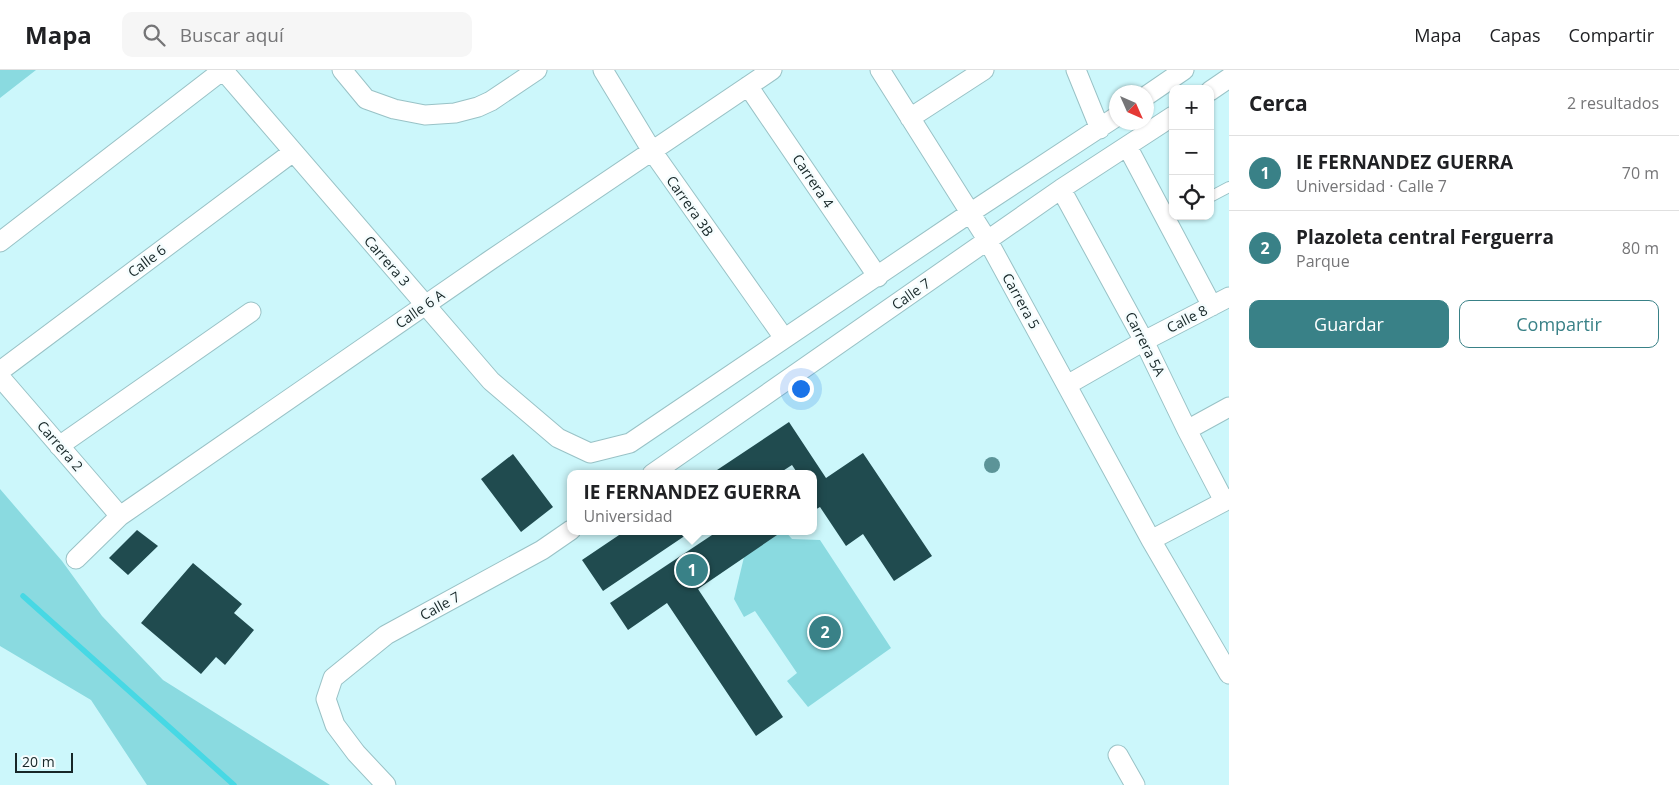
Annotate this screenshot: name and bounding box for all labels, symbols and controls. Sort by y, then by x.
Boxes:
search box [122,12,472,57]
text: Mapa [25,18,92,51]
icon: search [140,21,168,49]
text: Buscar aquí [180,22,284,48]
text: Mapa [1414,23,1462,47]
text: Capas [1490,23,1540,47]
text: Compartir [1568,23,1654,47]
north arrow [1109,85,1154,130]
map controls [1169,85,1214,220]
button: + [1169,85,1214,130]
text: Cerca [1249,89,1308,117]
text: 2 resultados [1567,92,1659,114]
button: − [1169,130,1214,175]
text: IE FERNANDEZ GUERRA [1296,149,1513,175]
street label: Carrera 4 [788,150,838,211]
text: 1 [1260,162,1270,184]
text: 70 m [1622,162,1659,184]
street label: Carrera 3B [663,172,718,240]
button: locate [1169,175,1214,220]
text: Universidad · Calle 7 [1296,175,1447,197]
text: Plazoleta central Ferguerra [1296,224,1554,250]
street label: Carrera 3 [360,231,415,290]
text: 2 [1260,237,1270,259]
text: 80 m [1622,237,1659,259]
street label: Calle 6 [124,240,170,281]
text: Parque [1296,250,1350,272]
street label: Carrera 5 [998,269,1045,332]
street label: Calle 7 [888,273,934,314]
street label: Calle 6 A [391,285,448,332]
street label: Calle 8 [1163,300,1210,337]
button: Guardar [1249,300,1449,348]
button: Compartir [1459,300,1659,348]
street label: Carrera 5A [1121,308,1170,379]
your location [788,376,814,402]
street label: Carrera 2 [33,416,88,475]
popup [567,470,817,535]
text: IE FERNANDEZ GUERRA [583,479,801,505]
text: Universidad [583,505,673,527]
pin: 1 [676,551,708,589]
street label: Calle 7 [416,587,463,624]
pin: 2 [809,613,841,651]
scale bar [15,750,72,773]
text: 20 m [22,752,55,771]

